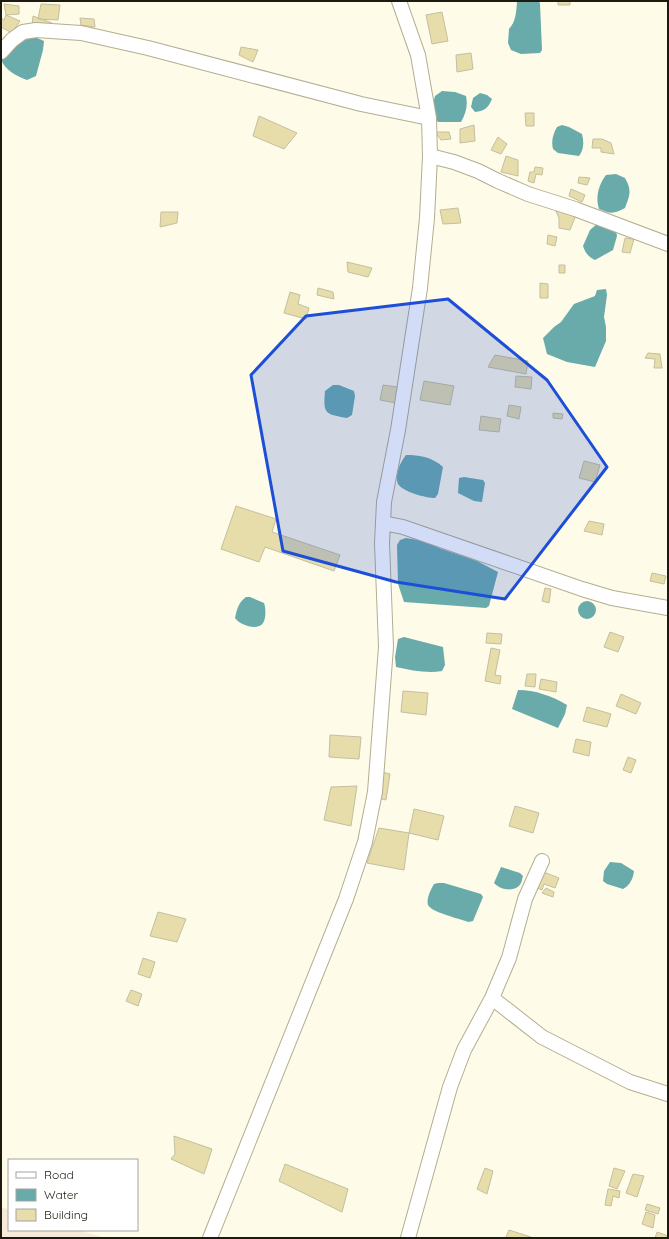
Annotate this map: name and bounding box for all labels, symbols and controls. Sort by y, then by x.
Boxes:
legend [8,1159,138,1231]
text: Road [44,1167,74,1182]
text: Water [44,1187,79,1202]
text: Building [44,1207,88,1222]

